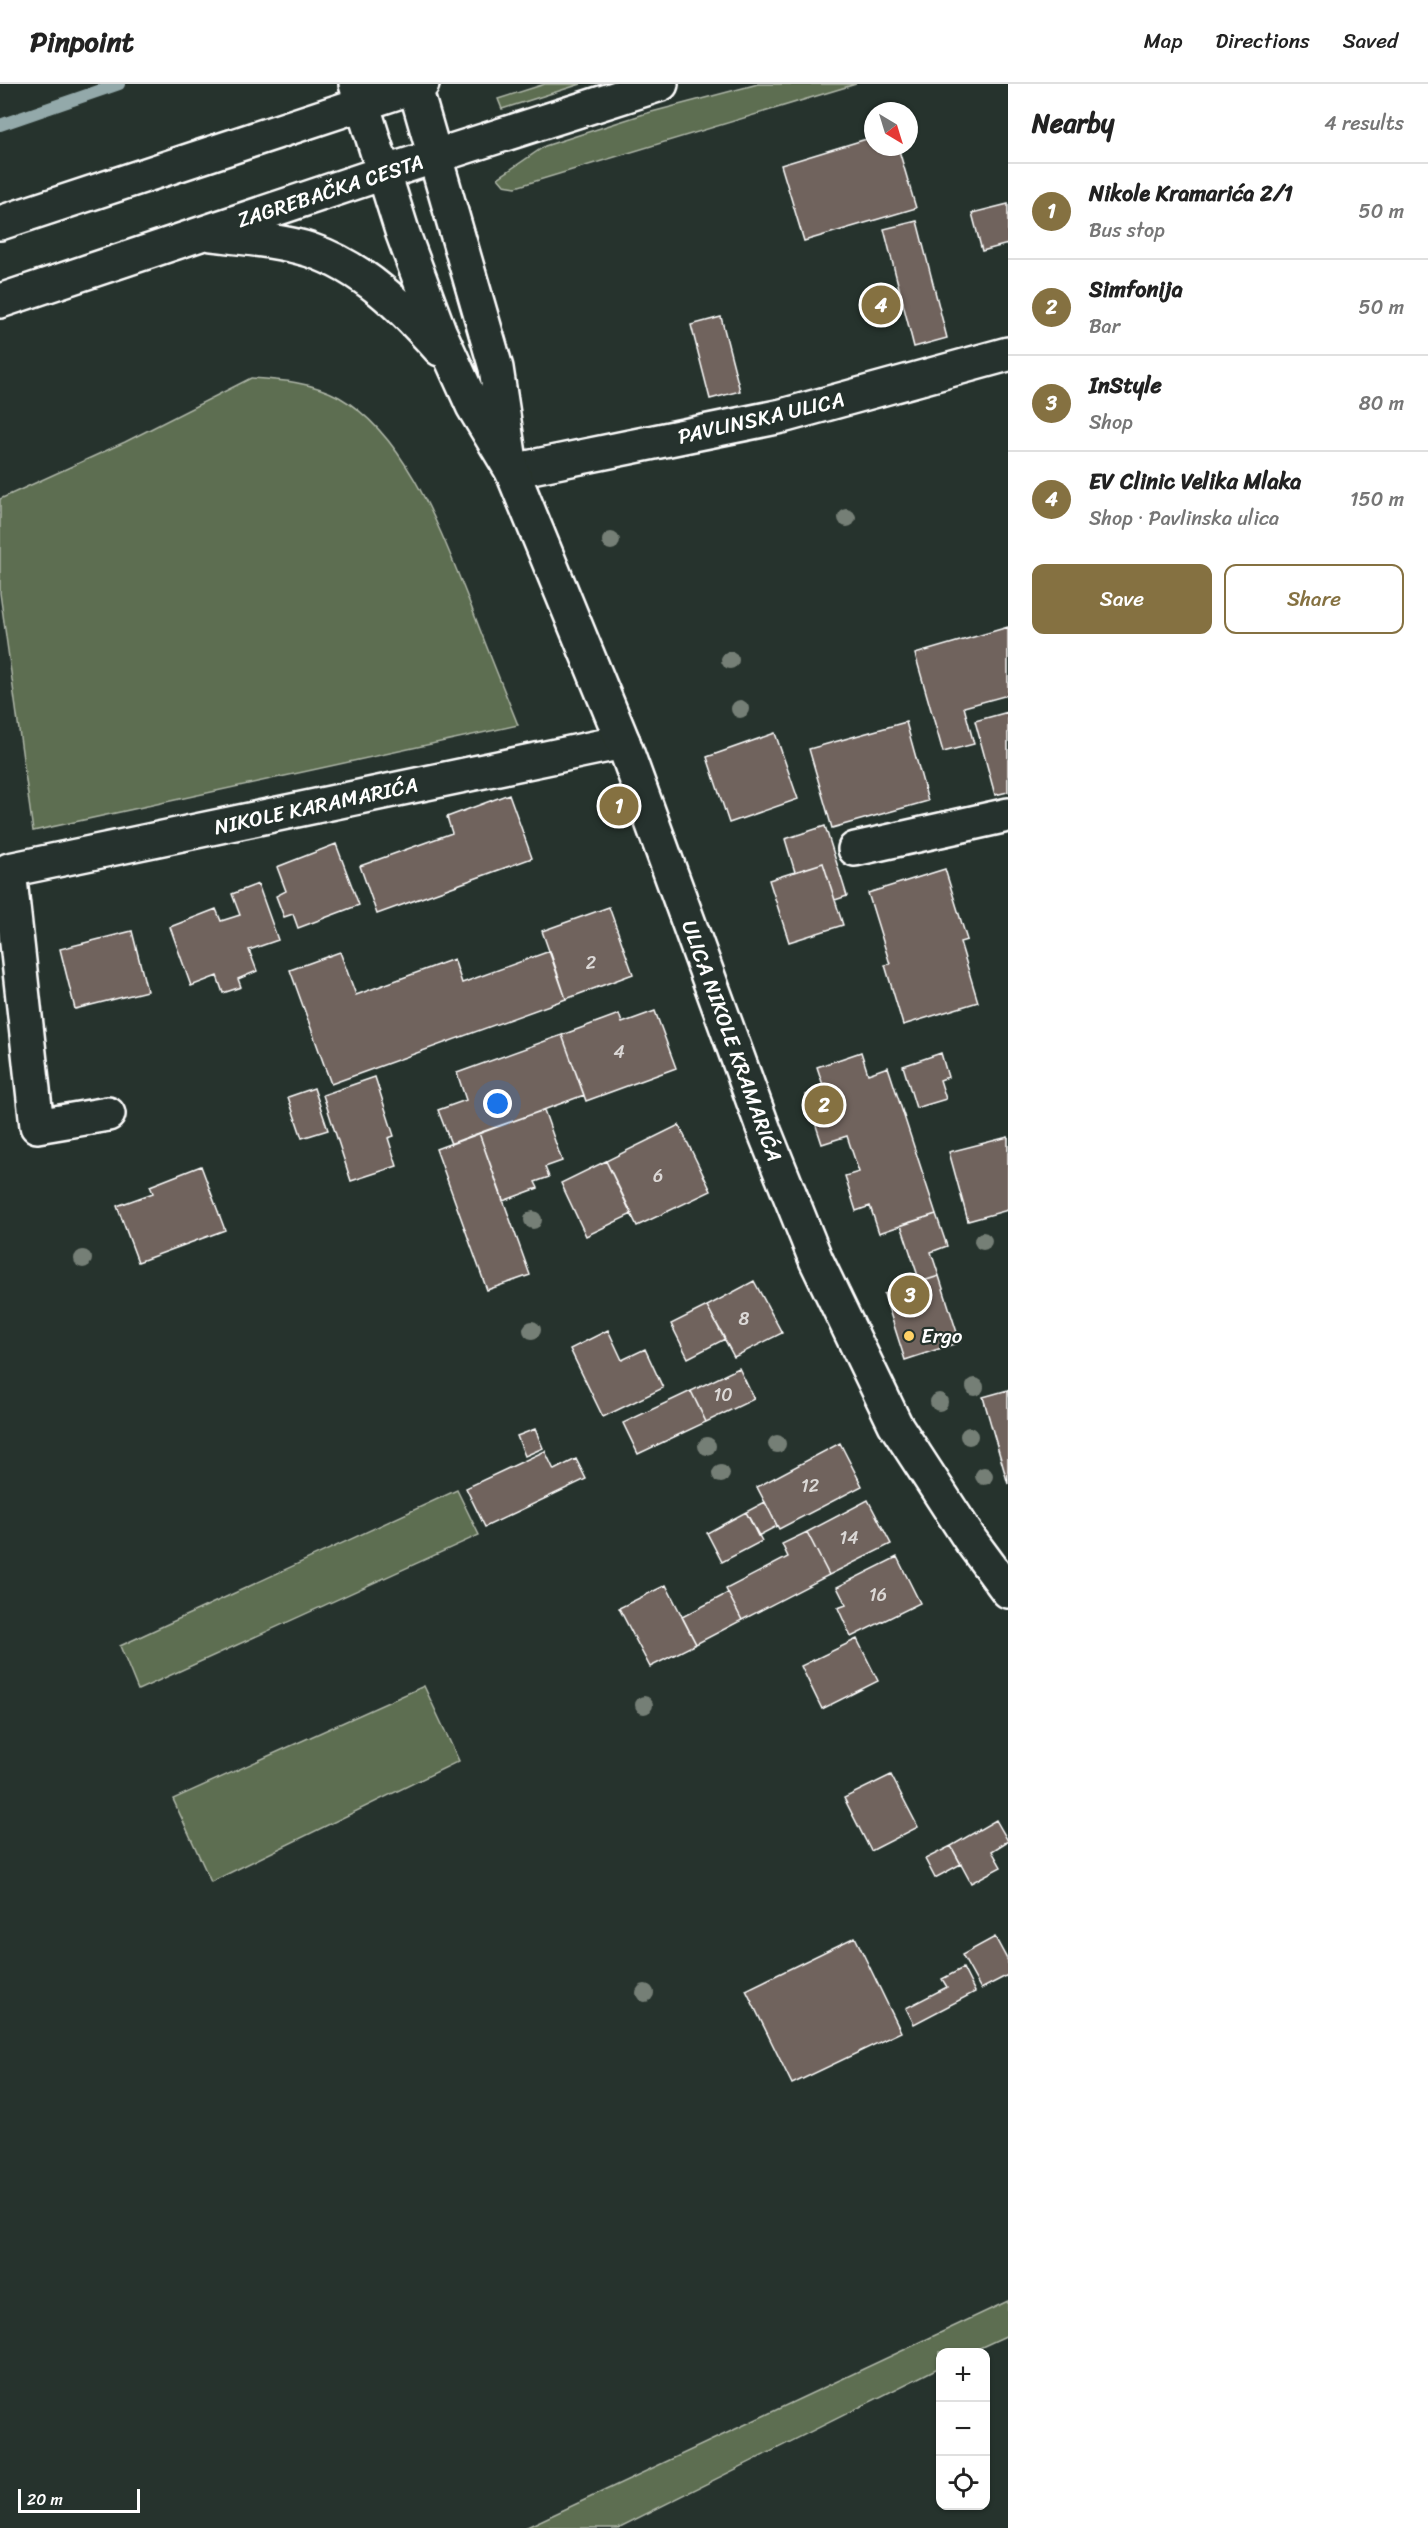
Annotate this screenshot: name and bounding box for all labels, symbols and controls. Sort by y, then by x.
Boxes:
text: Pinpoint [30,17,134,66]
text: Map [1144,22,1182,60]
text: Directions [1215,22,1310,60]
text: Saved [1343,22,1398,60]
text: Nearby [1032,100,1114,146]
north arrow [864,102,918,156]
text: 4 results [1324,106,1404,141]
street label: ZAGREBAČKA CESTA [232,143,428,239]
text: Nikole Kramarića 2/1 [1089,174,1293,213]
text: 1 [1047,194,1056,229]
text: 50 m [1359,194,1404,229]
text: Bus stop [1089,213,1165,248]
text: Simfonija [1089,270,1183,309]
pin: 4 [862,282,900,328]
text: 2 [1046,290,1057,325]
text: 50 m [1359,290,1404,325]
text: Bar [1089,309,1120,344]
text: InStyle [1089,366,1162,405]
street label: PAVLINSKA ULICA [674,380,848,456]
text: 3 [1046,386,1057,421]
text: 80 m [1359,386,1404,421]
text: Shop [1089,405,1133,440]
text: EV Clinic Velika Mlaka [1089,462,1301,501]
text: 4 [1045,482,1058,517]
text: 150 m [1350,482,1404,517]
text: Shop · Pavlinska ulica [1089,501,1279,536]
button: Save [1032,564,1212,634]
button: Share [1224,564,1404,634]
street label: NIKOLE KARAMARIĆA [211,766,421,846]
pin: 1 [600,784,638,828]
street label: ULICA NIKOLE KRAMARIĆA [671,915,793,1167]
house number: 2 [586,947,596,979]
house number: 4 [613,1036,625,1068]
pin: 2 [804,1082,844,1128]
your location [483,1089,512,1118]
house number: 6 [653,1160,663,1192]
pin: 3 [890,1272,930,1318]
house number: 8 [739,1303,750,1335]
place label: Ergo [921,1317,963,1355]
marker: Ergo [902,1329,916,1343]
house number: 10 [713,1379,733,1411]
house number: 12 [801,1470,819,1502]
house number: 14 [840,1522,858,1554]
house number: 16 [869,1579,887,1611]
map controls [936,2348,990,2510]
button: + [936,2348,990,2402]
button: − [936,2402,990,2456]
button: locate [936,2456,990,2510]
text: 20 m [27,2485,63,2514]
scale bar [18,2486,140,2514]

